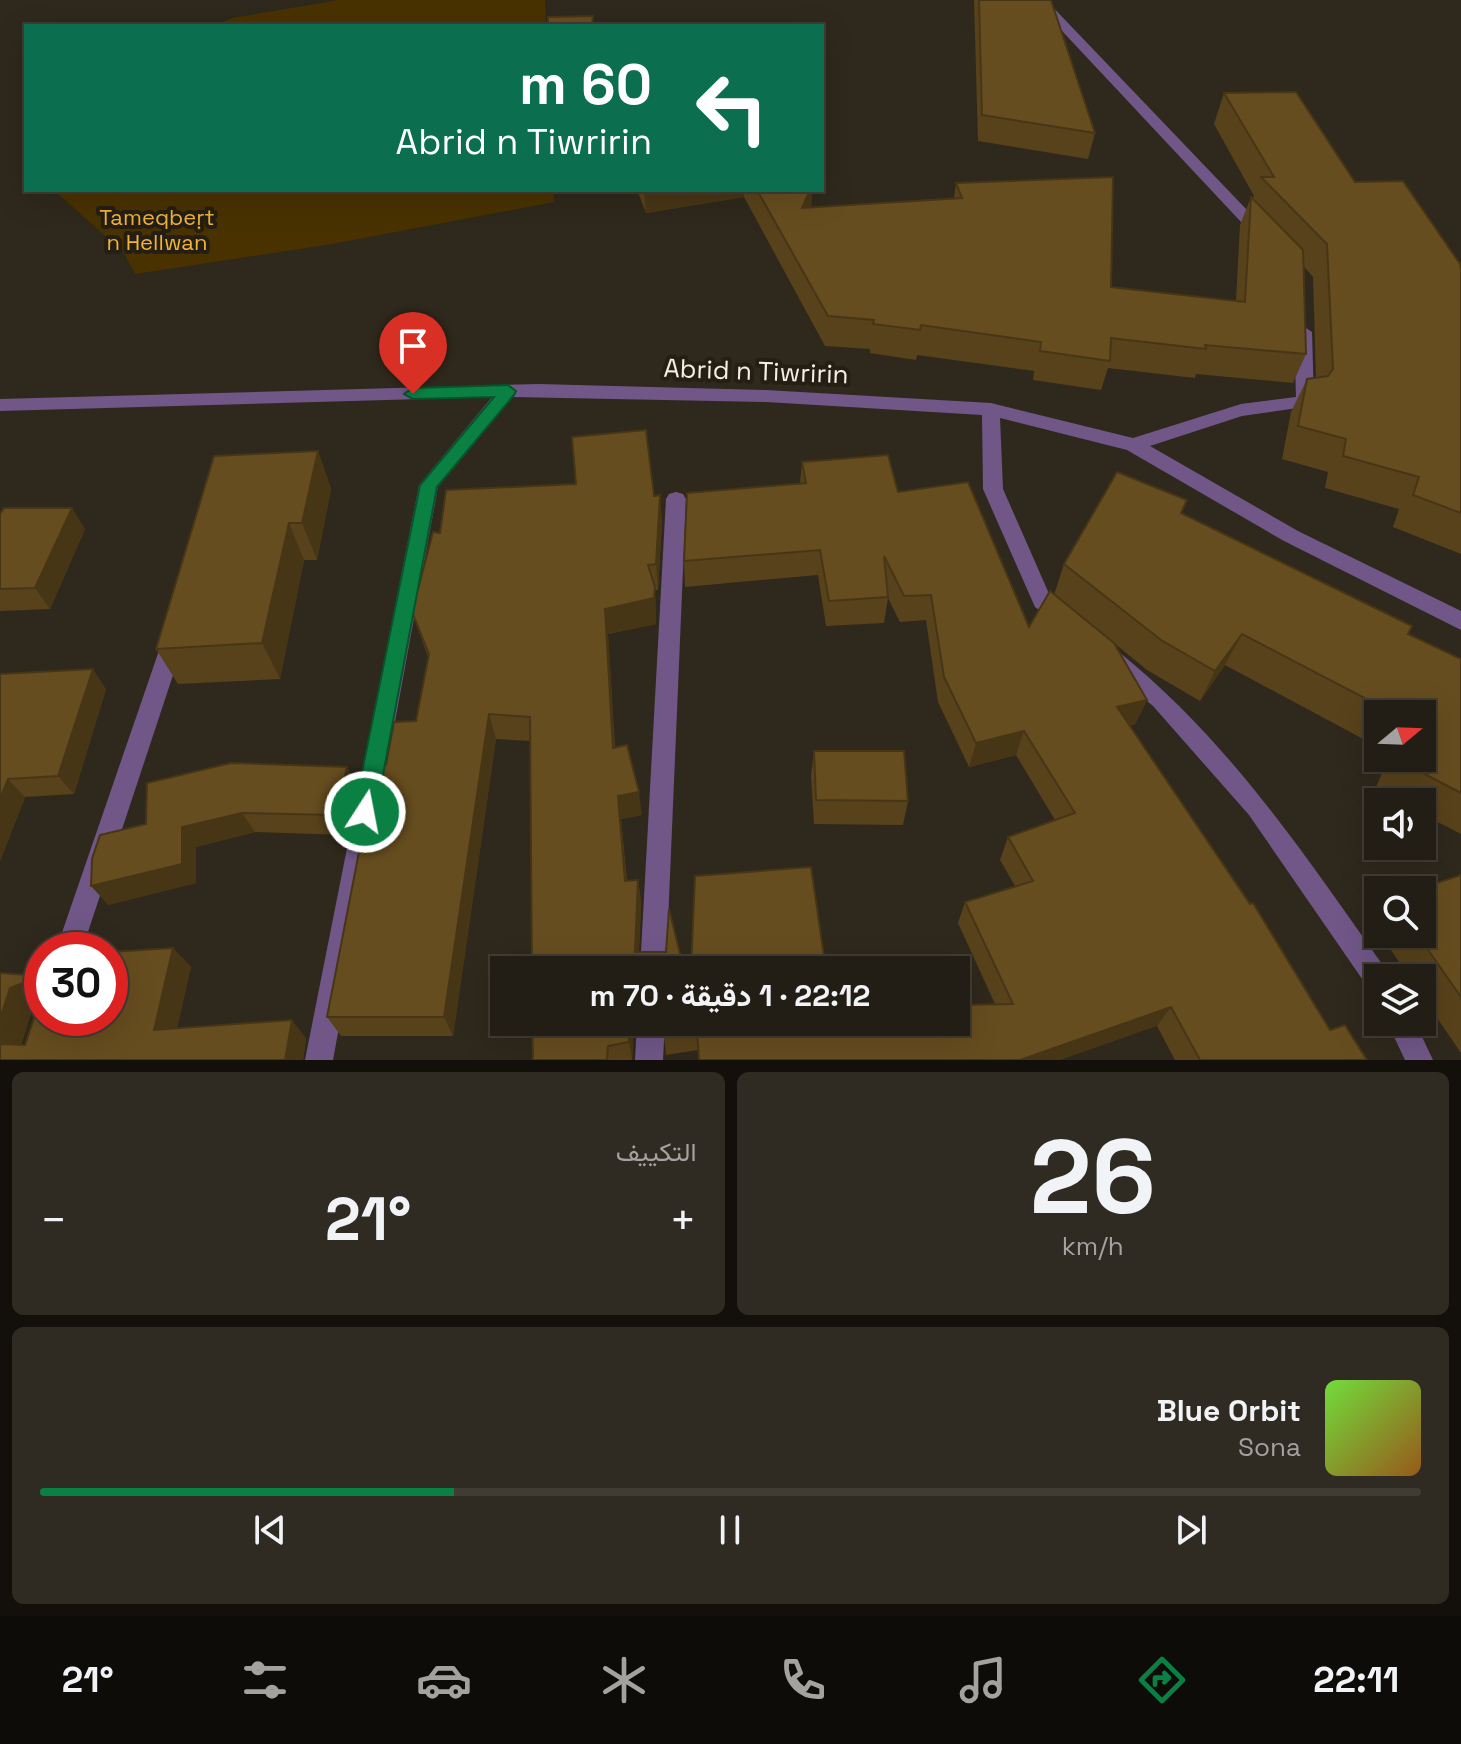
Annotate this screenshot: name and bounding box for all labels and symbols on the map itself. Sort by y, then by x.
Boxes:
park label: Tameqbeṛt n Hellwan [99,203,215,256]
pin [379,312,447,394]
street label: Abrid n Tiwririn [663,351,849,391]
north arrow [1364,700,1436,772]
position arrow [323,770,407,854]
speed limit sign: 30 [24,932,128,1036]

